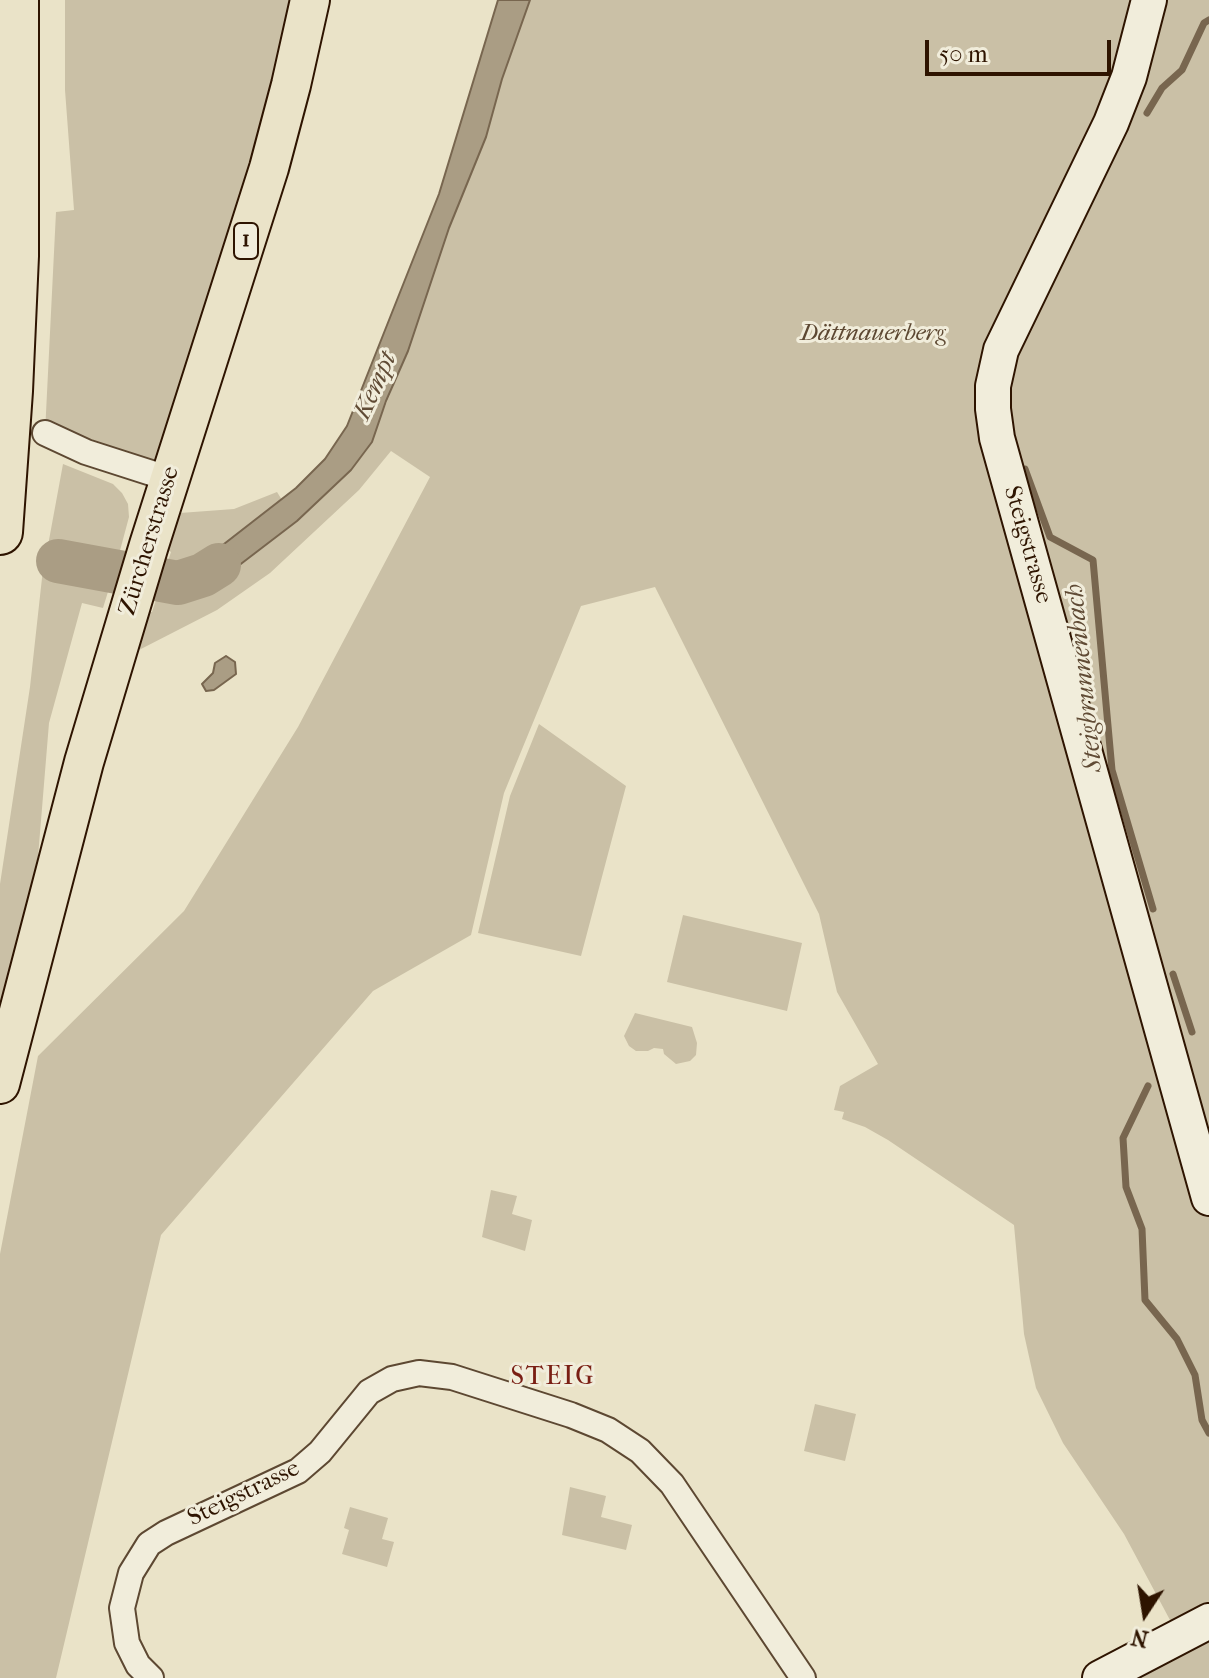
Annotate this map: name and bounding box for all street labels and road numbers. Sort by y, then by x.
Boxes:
road number: 1 [234,223,258,259]
street label: Zürcherstrasse [114,463,186,619]
street label: Steigstrasse [996,483,1058,607]
street label: Steigstrasse [183,1455,305,1533]

